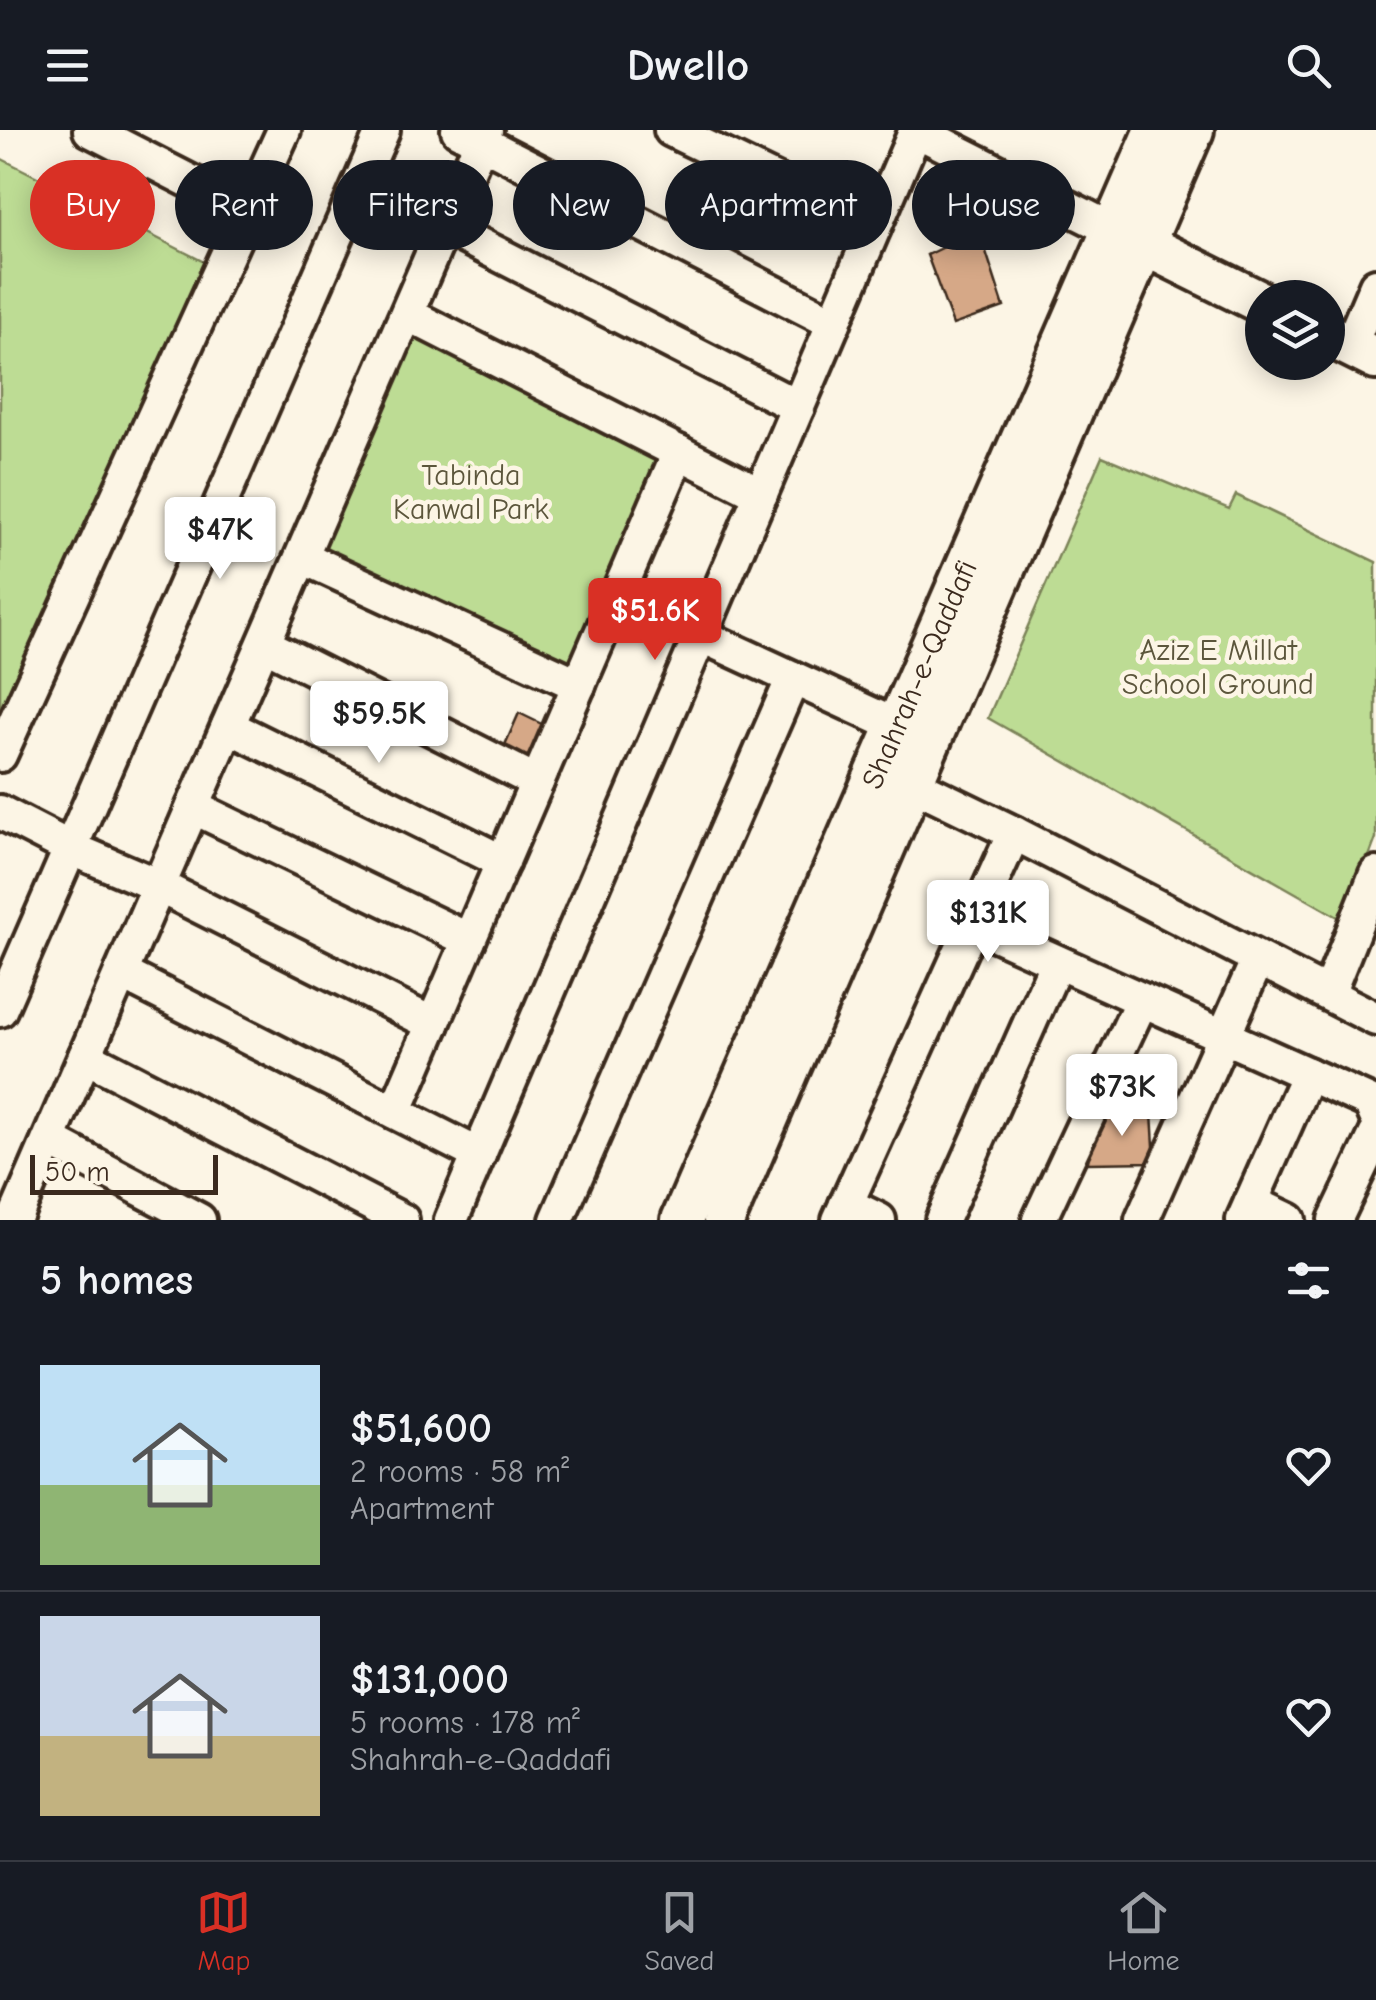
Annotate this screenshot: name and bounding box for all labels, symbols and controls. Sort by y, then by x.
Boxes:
icon: menu [40,38,95,93]
icon: search [1281,38,1336,93]
text: Dwello [627,39,749,91]
chip: Buy [30,160,155,250]
chip: Rent [175,160,313,250]
chip: Filters [333,160,493,250]
chip: New [513,160,645,250]
chip: Apartment [665,160,892,250]
chip: House [912,160,1075,250]
map controls [1245,280,1345,380]
button: layers [1245,280,1345,380]
park label: Tabinda Kanwal Park [393,458,549,527]
pin: $47K [161,497,279,582]
text: $47K [187,511,253,548]
street label: Shahrah-e-Qaddafi [854,555,984,794]
pin: $51.6K [574,578,736,663]
text: $51.6K [610,592,700,629]
park label: Aziz E Millat School Ground [1122,633,1314,702]
pin: $59.5K [298,681,460,766]
text: $59.5K [332,695,426,732]
pin: $131K [918,880,1058,965]
text: $131K [949,894,1027,931]
pin: $73K [1063,1054,1181,1139]
text: $73K [1088,1068,1156,1105]
scale bar [30,1150,218,1194]
text: 50 m [45,1156,110,1188]
icon: filters [1281,1253,1336,1308]
text: 5 homes [40,1256,193,1305]
text: $51,600 [350,1404,492,1453]
icon: home [120,1405,240,1525]
icon: heart [1281,1438,1336,1493]
text: 2 rooms · 58 m² [350,1453,569,1490]
text: Apartment [350,1490,493,1527]
text: $131,000 [350,1655,509,1704]
icon: home [120,1656,240,1776]
icon: heart [1281,1689,1336,1744]
text: 5 rooms · 178 m² [350,1704,580,1741]
text: Shahrah-e-Qaddafi [350,1741,612,1778]
tab: Map [196,1885,251,1977]
tab: Saved [644,1885,714,1977]
tab: Home [1107,1885,1180,1977]

